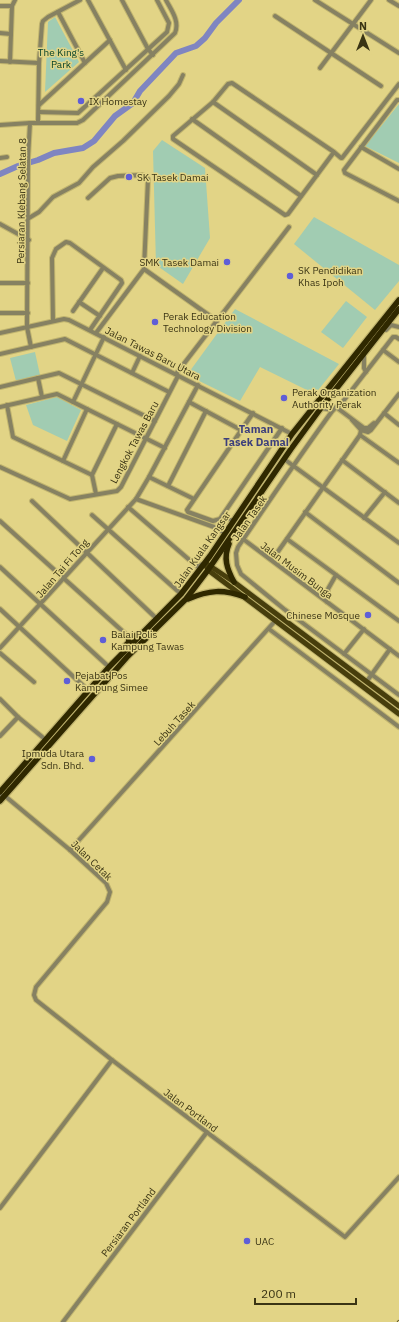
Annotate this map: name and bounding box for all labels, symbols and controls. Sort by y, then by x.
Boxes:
north arrow [343,16,383,56]
text: N [359,19,367,33]
park label: The King's Park [38,46,84,71]
place label: IX Homestay [89,95,147,108]
marker: IX Homestay [76,96,86,106]
street label: Persiaran Klebang Selatan 8 [14,138,29,264]
place label: SK Tasek Damai [137,171,208,184]
marker: SK Tasek Damai [124,172,134,182]
place label: SMK Tasek Damai [139,256,219,269]
marker: SMK Tasek Damai [222,257,232,267]
place label: SK Pendidikan Khas Ipoh [298,264,362,289]
marker: SK Pendidikan Khas Ipoh [285,271,295,281]
place label: Perak Education Technology Division [163,310,252,335]
marker: Perak Education Technology Division [150,317,160,327]
street label: Jalan Tawas Baru Utara [103,324,203,383]
place label: Perak Organization Authority Perak [292,386,377,411]
marker: Perak Organization Authority Perak [279,393,289,403]
street label: Lengkok Tawas Baru [107,399,162,486]
district label: Taman Tasek Damai [223,422,289,449]
street label: Jalan Tasek [229,492,270,544]
street label: Jalan Kuala Kangsar [171,508,234,590]
street label: Jalan Tai Fi Tong [33,536,92,600]
street label: Jalan Musim Bunga [258,539,336,602]
place label: Chinese Mosque [286,609,361,622]
marker: Chinese Mosque [363,610,373,620]
place label: Balai Polis Kampung Tawas [111,628,184,653]
marker: Balai Polis Kampung Tawas [98,635,108,645]
place label: Pejabat Pos Kampung Simee [75,669,149,694]
marker: Pejabat Pos Kampung Simee [62,676,72,686]
street label: Lebuh Tasek [151,698,198,748]
place label: Ipmuda Utara Sdn. Bhd. [22,747,85,772]
marker: Ipmuda Utara Sdn. Bhd. [87,754,97,764]
street label: Jalan Cetak [68,837,116,884]
street label: Jalan Portland [161,1086,220,1135]
street label: Persiaran Portland [98,1185,159,1259]
place label: UAC [255,1235,274,1248]
marker: UAC [242,1236,252,1246]
scale bar [255,1280,356,1306]
text: 200 m [261,1286,296,1301]

